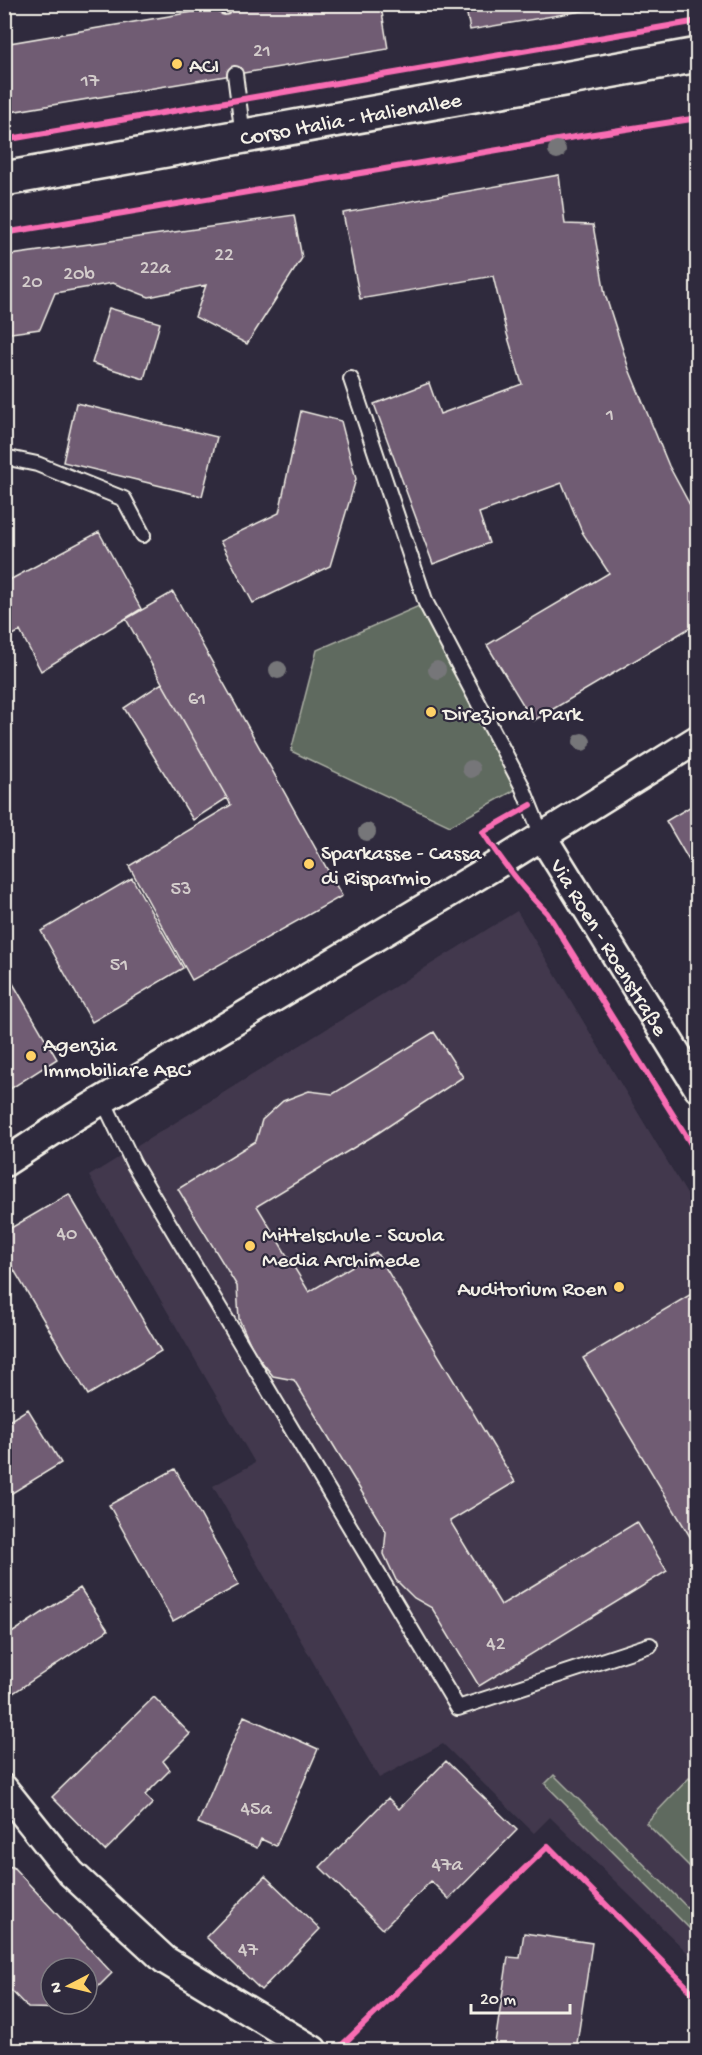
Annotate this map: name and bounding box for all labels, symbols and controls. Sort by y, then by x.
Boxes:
house number: 21 [253,41,271,64]
place label: ACI [189,55,219,81]
marker: ACI [170,57,184,71]
house number: 17 [80,71,100,94]
street label: Corso Italia - Italienallee [239,88,465,154]
house number: 22 [214,245,234,268]
house number: 22a [140,258,171,281]
house number: 20b [63,264,95,287]
house number: 20 [21,272,43,295]
house number: 1 [605,405,614,428]
house number: 61 [188,689,206,712]
place label: Direzional Park [441,703,584,729]
marker: Direzional Park [424,705,438,719]
place label: Sparkasse - Cassa di Risparmio [321,842,482,893]
street label: Via Roen - Roenstraße [542,855,672,1042]
marker: Sparkasse - Cassa di Risparmio [302,857,316,871]
house number: 53 [171,879,191,902]
house number: 51 [110,955,128,978]
place label: Agenzia Immobiliare ABC [43,1034,192,1085]
marker: Agenzia Immobiliare ABC [24,1049,38,1063]
house number: 40 [57,1224,77,1247]
place label: Mittelschule - Scuola Media Archimede [262,1224,445,1275]
marker: Mittelschule - Scuola Media Archimede [243,1239,257,1253]
place label: Auditorium Roen [457,1278,608,1304]
marker: Auditorium Roen [612,1280,626,1294]
house number: 42 [486,1634,506,1657]
house number: 45a [240,1799,272,1822]
house number: 47a [432,1855,463,1878]
house number: 47 [238,1940,259,1963]
north arrow [39,1956,99,2016]
scale bar [471,1977,570,2015]
text: N [47,1981,68,1994]
text: 20 m [480,1990,516,2011]

